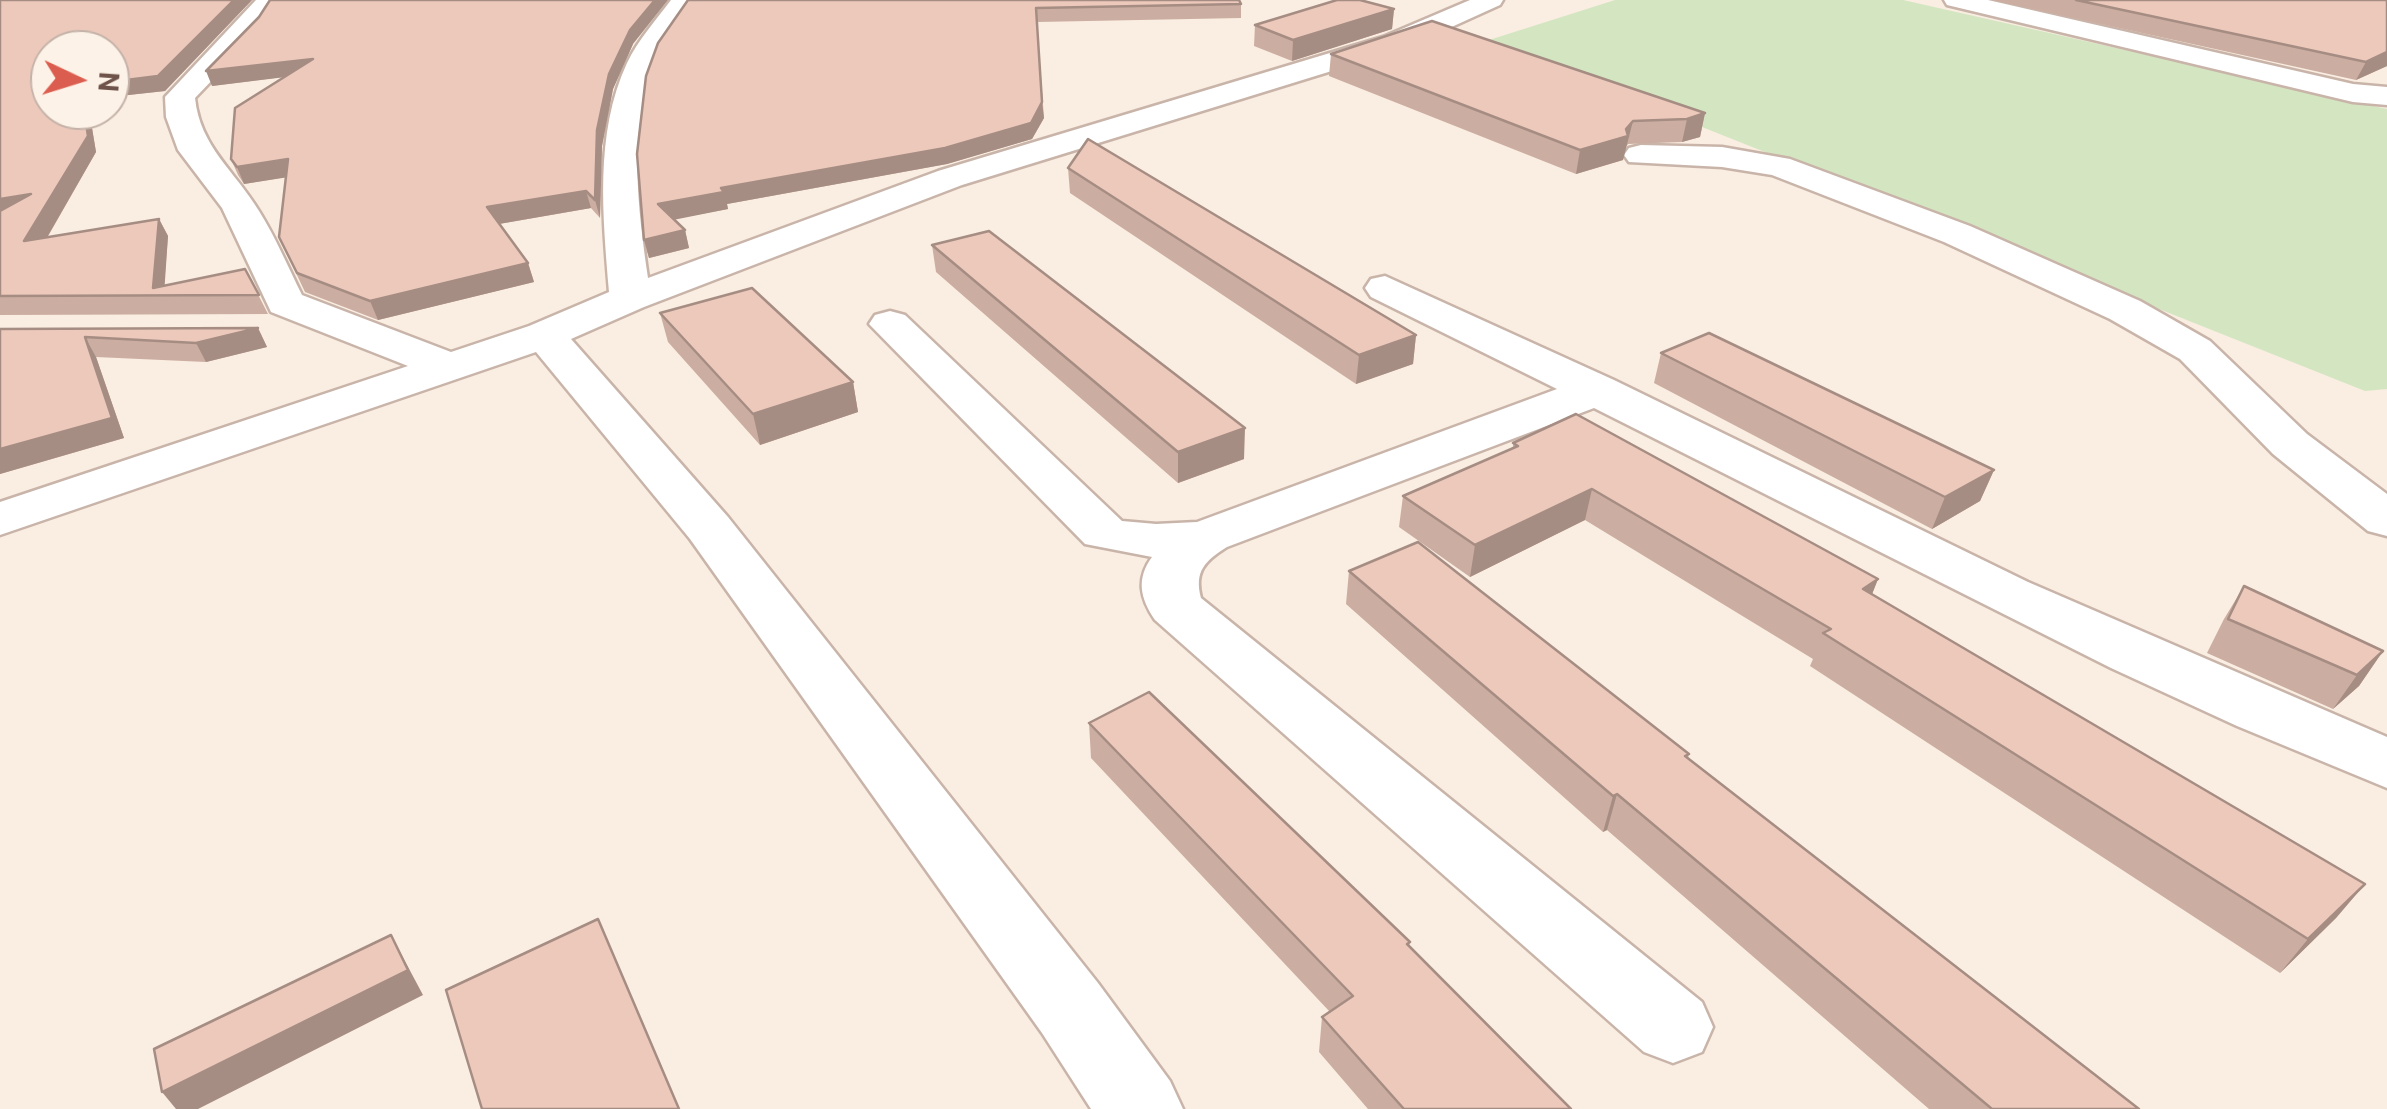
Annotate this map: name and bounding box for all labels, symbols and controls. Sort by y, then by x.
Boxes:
north arrow [30,30,130,130]
text: N [91,71,126,93]

